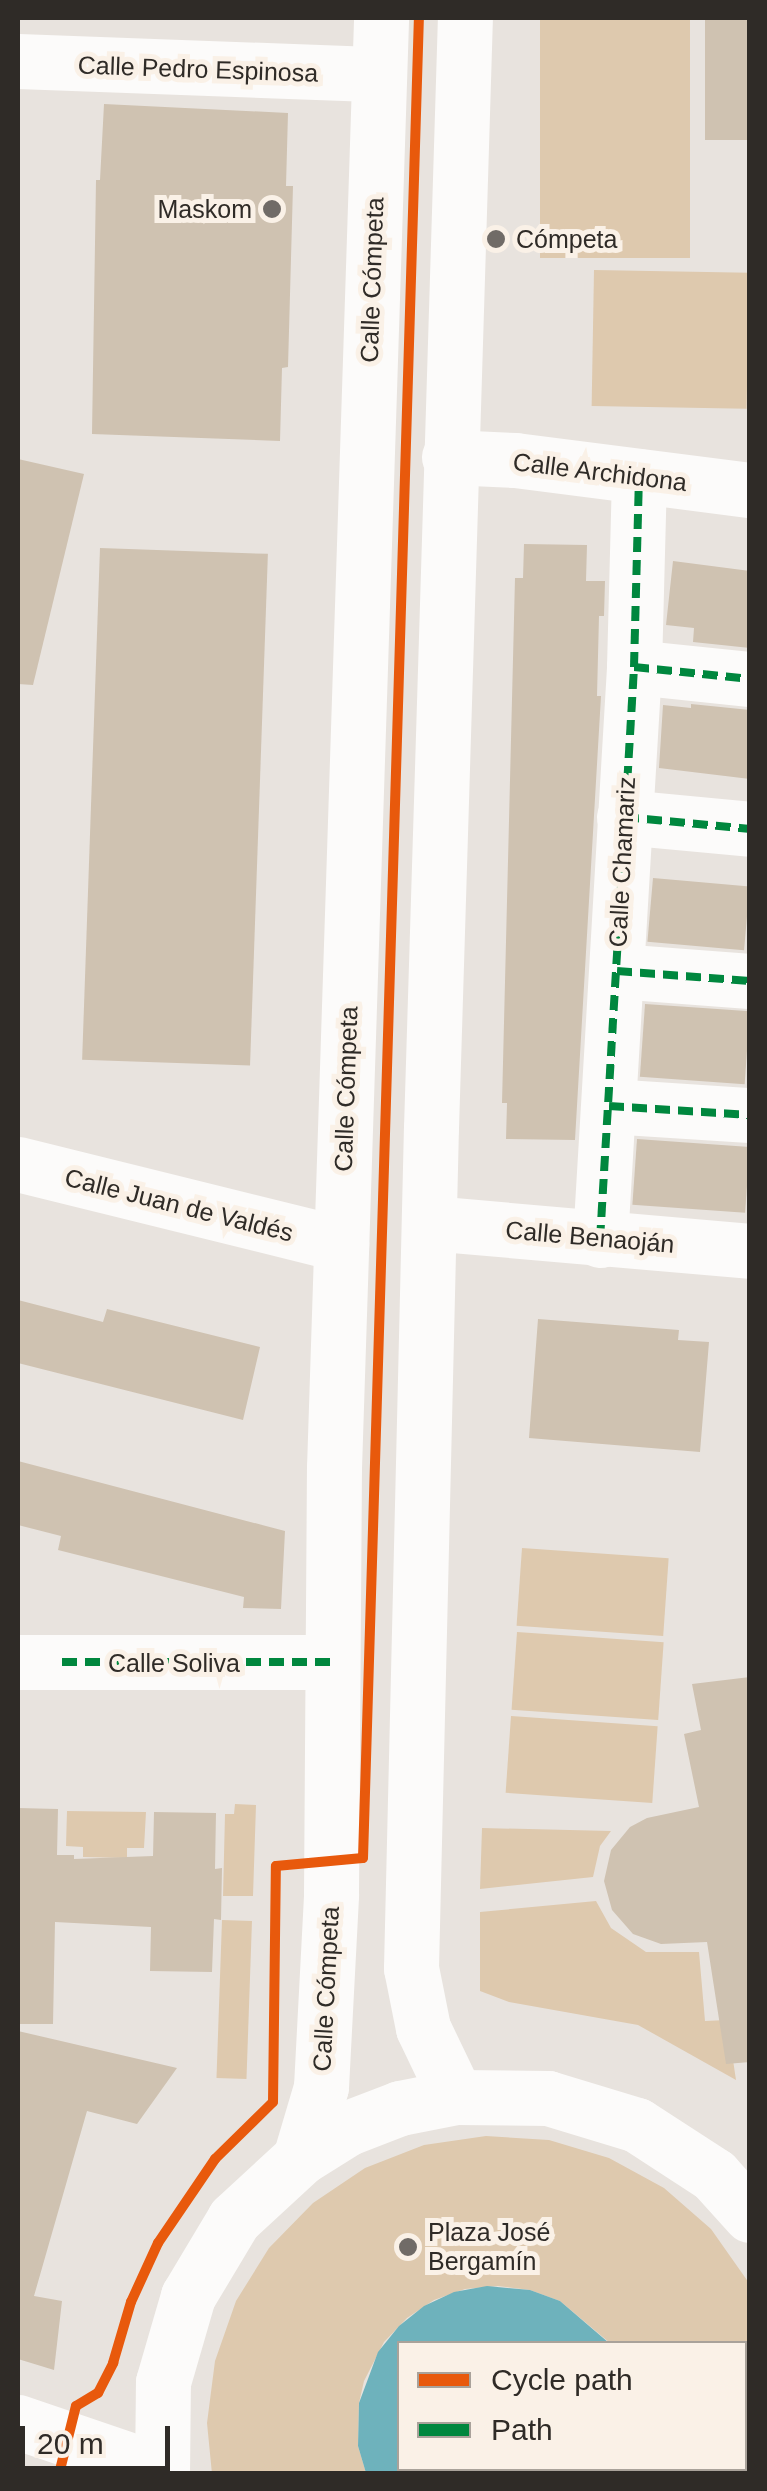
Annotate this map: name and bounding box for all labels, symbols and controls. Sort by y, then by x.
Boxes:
street label: Calle Pedro Espinosa [77,50,319,88]
place label: Maskom [158,194,252,224]
street label: Calle Cómpeta [354,197,390,363]
marker: Maskom [261,198,283,220]
place label: Cómpeta [516,224,617,254]
marker: Cómpeta [485,228,507,250]
street label: Calle Archidona [511,446,689,498]
street label: Calle Chamariz [603,776,641,948]
street label: Calle Cómpeta [328,1006,364,1172]
street label: Calle Juan de Valdés [62,1162,296,1248]
street label: Calle Benaoján [504,1215,676,1259]
street label: Calle Soliva [108,1648,240,1678]
street label: Calle Cómpeta [307,1906,345,2072]
place label: Plaza José Bergamín [428,2218,550,2277]
marker: Plaza José Bergamín [397,2236,419,2258]
legend [397,2341,747,2471]
text: Cycle path [491,2363,633,2396]
scale bar [25,2406,175,2468]
text: Path [491,2413,553,2446]
text: 20 m [37,2427,104,2460]

